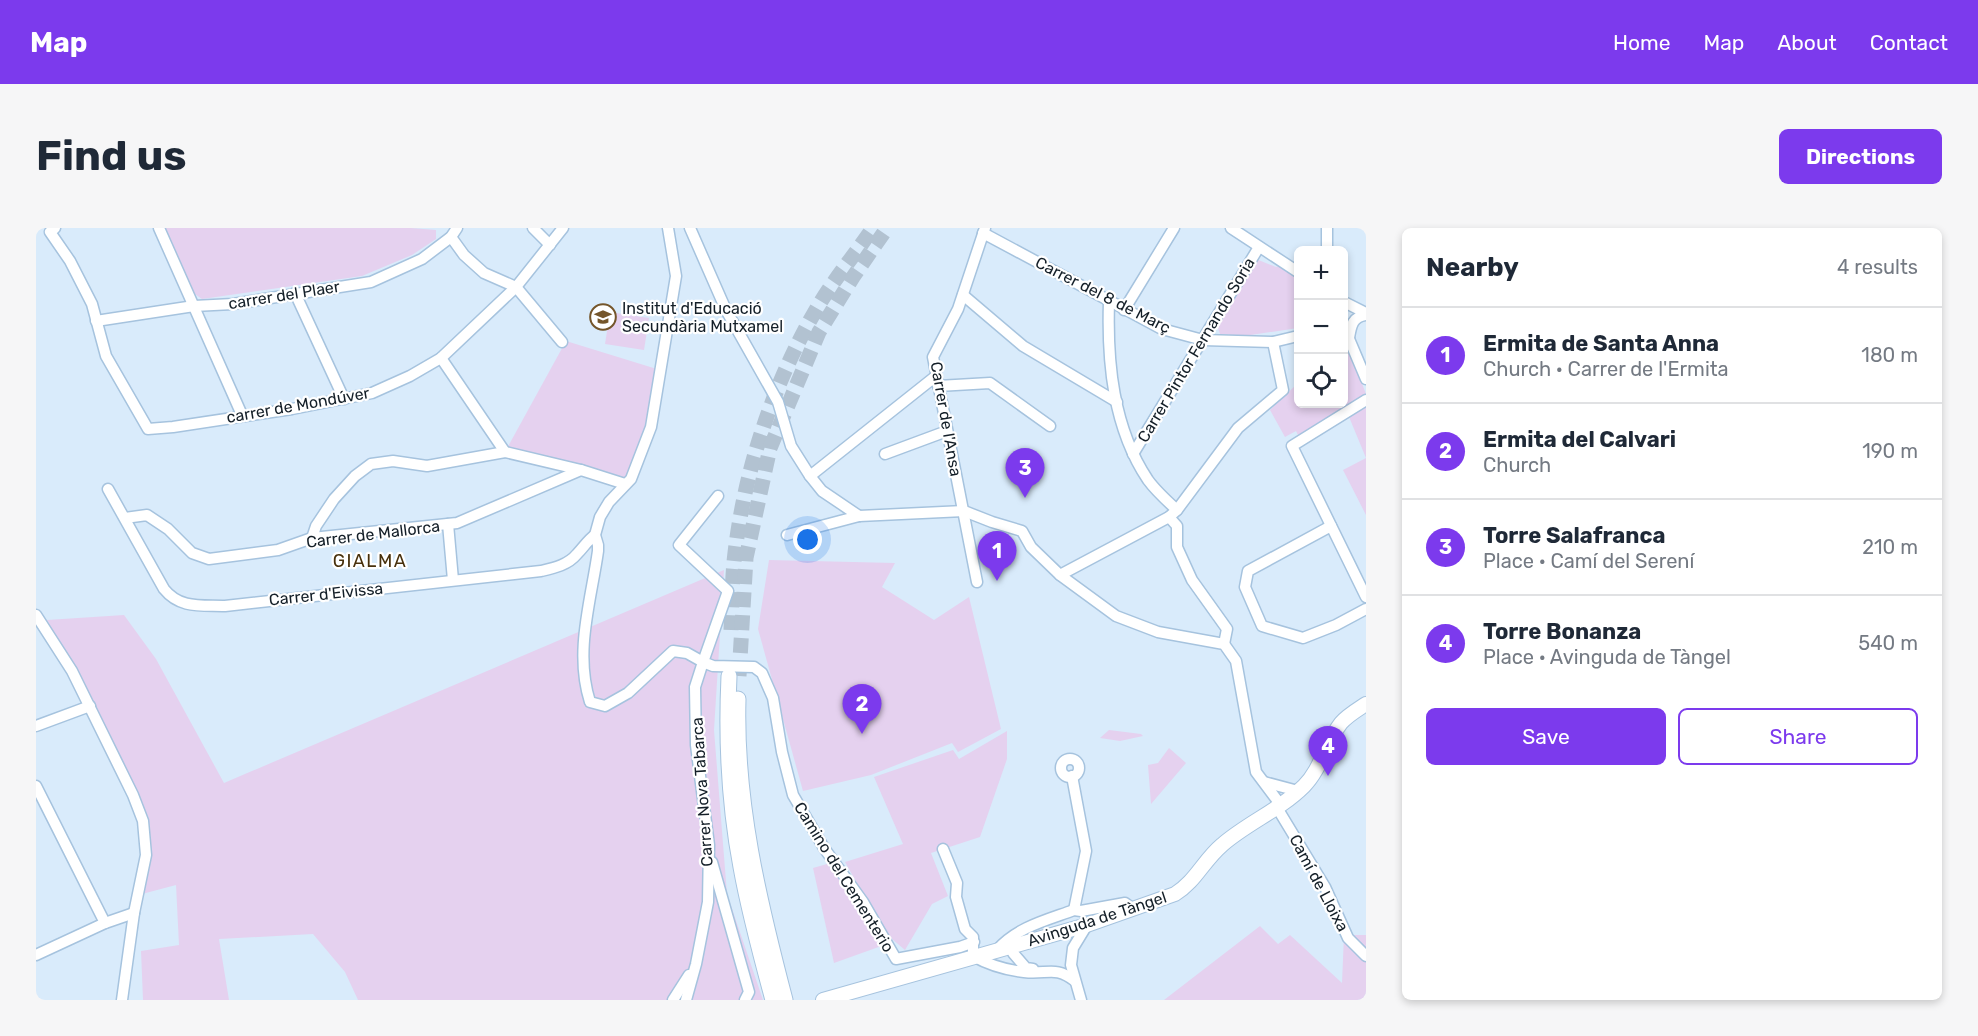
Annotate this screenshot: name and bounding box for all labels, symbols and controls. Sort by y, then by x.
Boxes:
text: Map [30,26,87,59]
text: Home [1613,30,1670,55]
text: Map [1703,30,1744,55]
text: About [1777,30,1837,55]
text: Contact [1870,30,1948,55]
button: Directions [1779,129,1942,184]
text: Find us [36,131,187,181]
map controls [1294,246,1348,408]
button: + [1294,246,1348,300]
text: Nearby [1426,252,1519,283]
street label: Carrer del 8 de Març [1032,253,1174,337]
street label: Carrer Pintor Fernando Soria [1133,254,1259,446]
text: 4 results [1837,255,1918,279]
street label: carrer del Plaer [227,277,341,313]
place label: Institut d'Educació Secundària Mutxamel [622,299,783,336]
button: − [1294,300,1348,354]
school or university icon: Institut d'Educació Secundària Mutxamel [588,302,618,332]
text: Ermita de Santa Anna [1483,330,1719,357]
text: 1 [1441,343,1450,367]
text: 180 m [1861,343,1918,367]
button: locate [1294,354,1348,408]
text: Church · Carrer de l'Ermita [1483,357,1729,381]
street label: Carrer de l'Ansa [927,360,965,478]
street label: carrer de Mondúver [225,383,371,427]
text: Ermita del Calvari [1483,426,1676,453]
text: 2 [1439,439,1452,463]
text: 190 m [1862,439,1918,463]
pin: 3 [1006,448,1044,498]
text: Church [1483,453,1551,477]
street label: Carrer de Mallorca [305,516,441,552]
text: Torre Salafranca [1483,522,1665,549]
your location [793,525,822,554]
pin: 1 [978,532,1016,581]
text: 3 [1439,535,1452,559]
text: 210 m [1862,535,1918,559]
text: Place · Camí del Serení [1483,549,1694,573]
district label: GIALMA [333,550,407,572]
street label: Carrer d'Eivissa [268,579,384,609]
text: Torre Bonanza [1483,618,1641,645]
text: 4 [1439,631,1452,655]
text: 540 m [1858,631,1918,655]
text: Place · Avinguda de Tàngel [1483,645,1731,669]
pin: 2 [842,684,882,734]
button: Save [1426,708,1666,765]
button: Share [1678,708,1918,765]
street label: Carrer Nova Tabarca [687,717,717,867]
pin: 4 [1308,726,1348,776]
street label: Camino del Cementerio [790,798,898,956]
street label: Camí de Lloixa [1285,831,1353,935]
street label: Avinguda de Tàngel [1025,888,1169,950]

